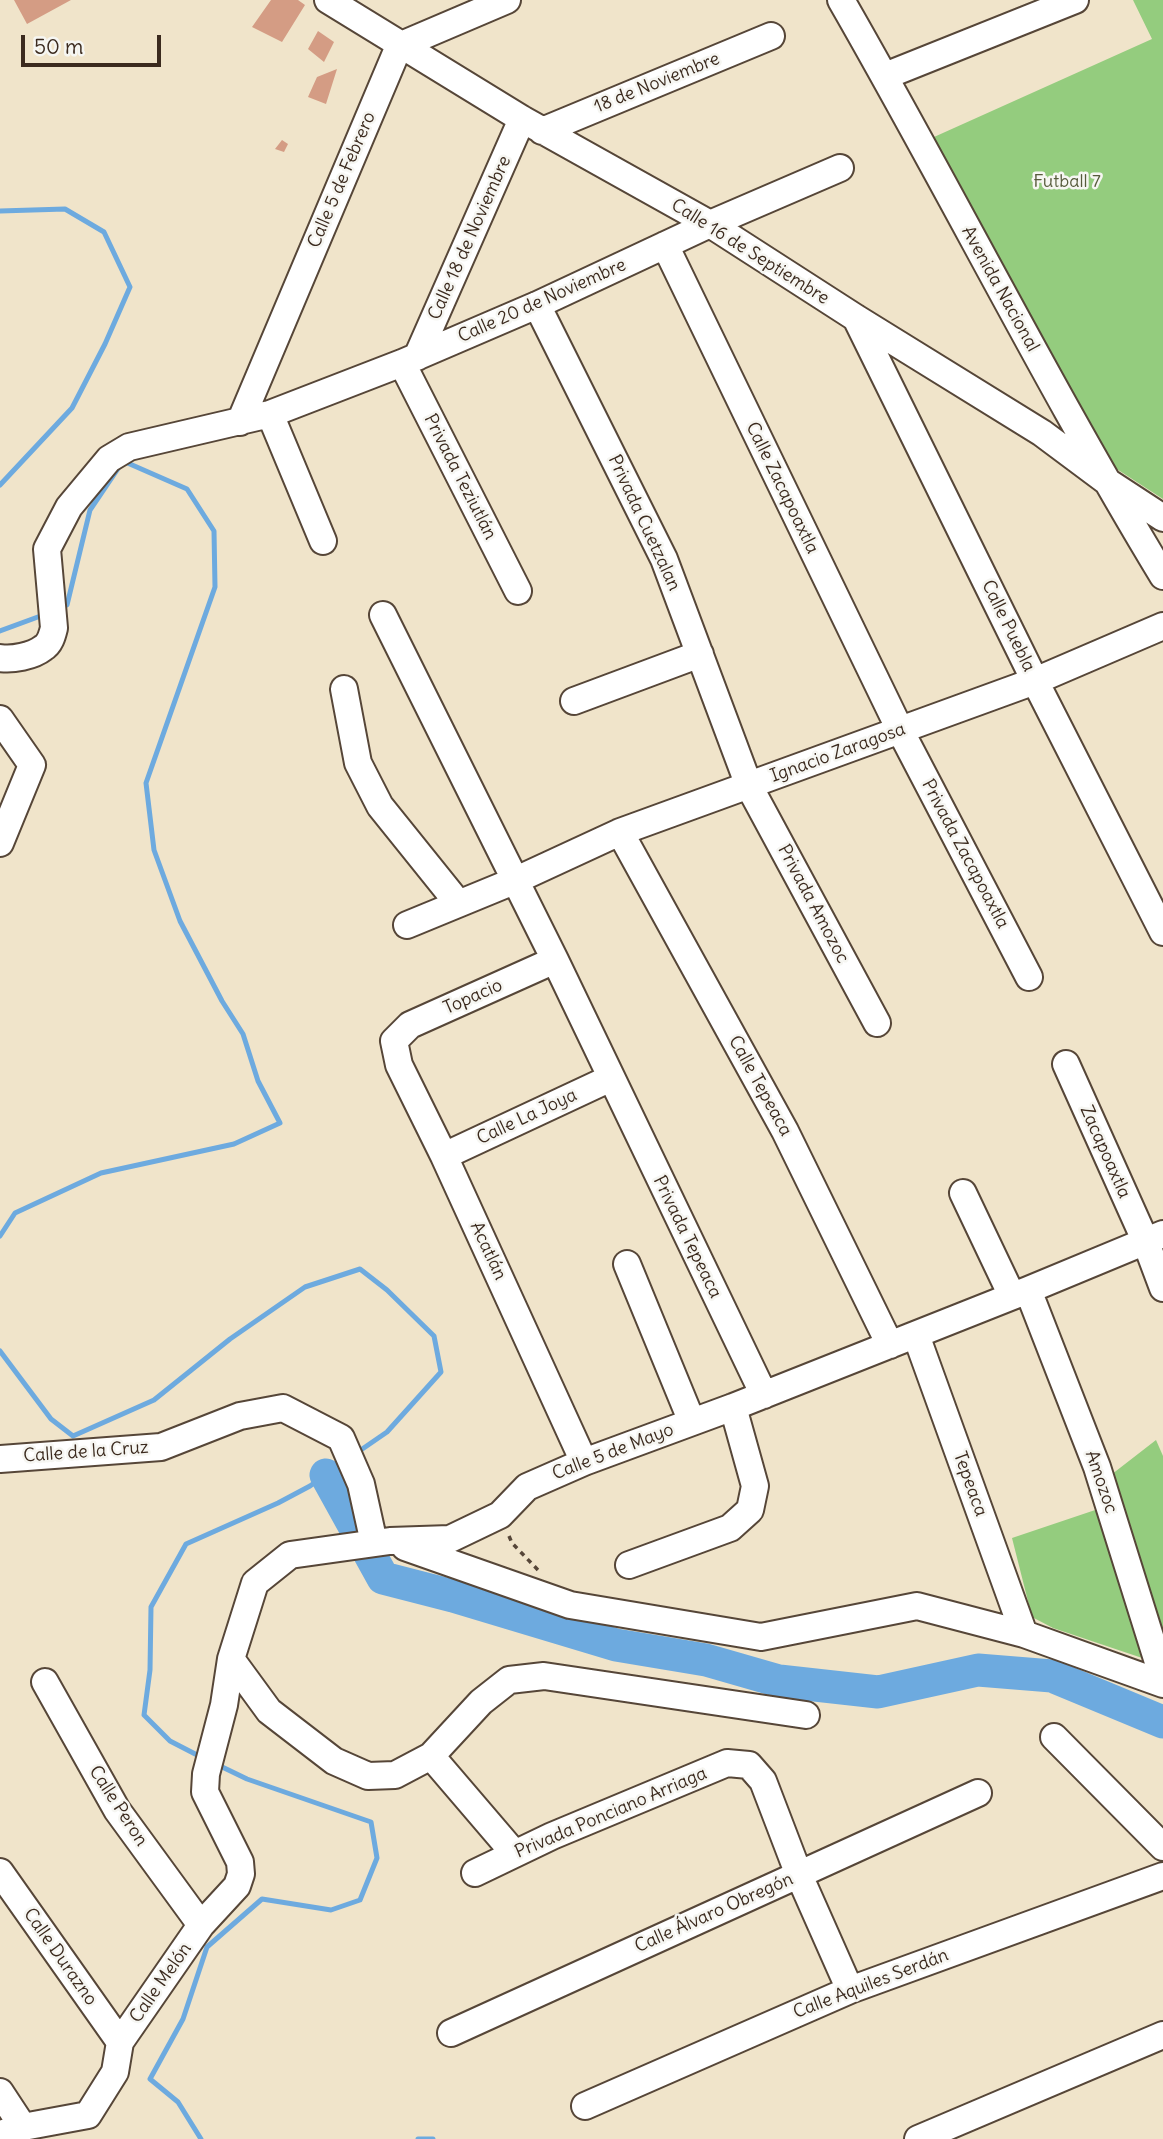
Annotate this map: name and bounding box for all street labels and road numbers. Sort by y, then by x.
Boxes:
street label: 18 de Noviembre [591,48,723,118]
street label: Calle 5 de Febrero [304,109,380,251]
street label: Calle 18 de Noviembre [424,153,516,323]
street label: Calle 16 de Septiembre [667,195,833,309]
street label: Avenida Nacional [957,223,1043,355]
street label: Calle 20 de Noviembre [455,254,629,348]
street label: Privada Teziutlán [419,411,501,543]
street label: Calle Zacapoaxtla [741,419,823,557]
street label: Privada Cuetzalan [603,452,685,594]
street label: Calle Puebla [977,577,1039,675]
street label: Ignacio Zaragosa [768,719,908,787]
street label: Privada Zacapoaxtla [917,776,1013,932]
street label: Privada Amozoc [773,841,853,967]
street label: Topacio [440,975,506,1019]
street label: Calle Tepeaca [724,1032,796,1140]
street label: Calle La Joya [474,1084,580,1150]
street label: Zacapoaxtla [1075,1102,1135,1202]
street label: Privada Tepeaca [648,1172,726,1302]
street label: Acatlán [465,1218,511,1284]
street label: Calle 5 de Mayo [549,1419,677,1485]
street label: Calle de la Cruz [23,1437,149,1467]
street label: Amozoc [1080,1448,1122,1516]
street label: Tepeaca [948,1449,992,1519]
street label: Calle Peron [84,1762,152,1850]
street label: Privada Ponciano Arriaga [512,1763,710,1863]
street label: Calle Álvaro Obregón [631,1868,797,1958]
street label: Calle Durazno [18,1904,102,2010]
street label: Calle Melón [126,1939,196,2027]
street label: Calle Aquiles Serdán [790,1944,952,2024]

